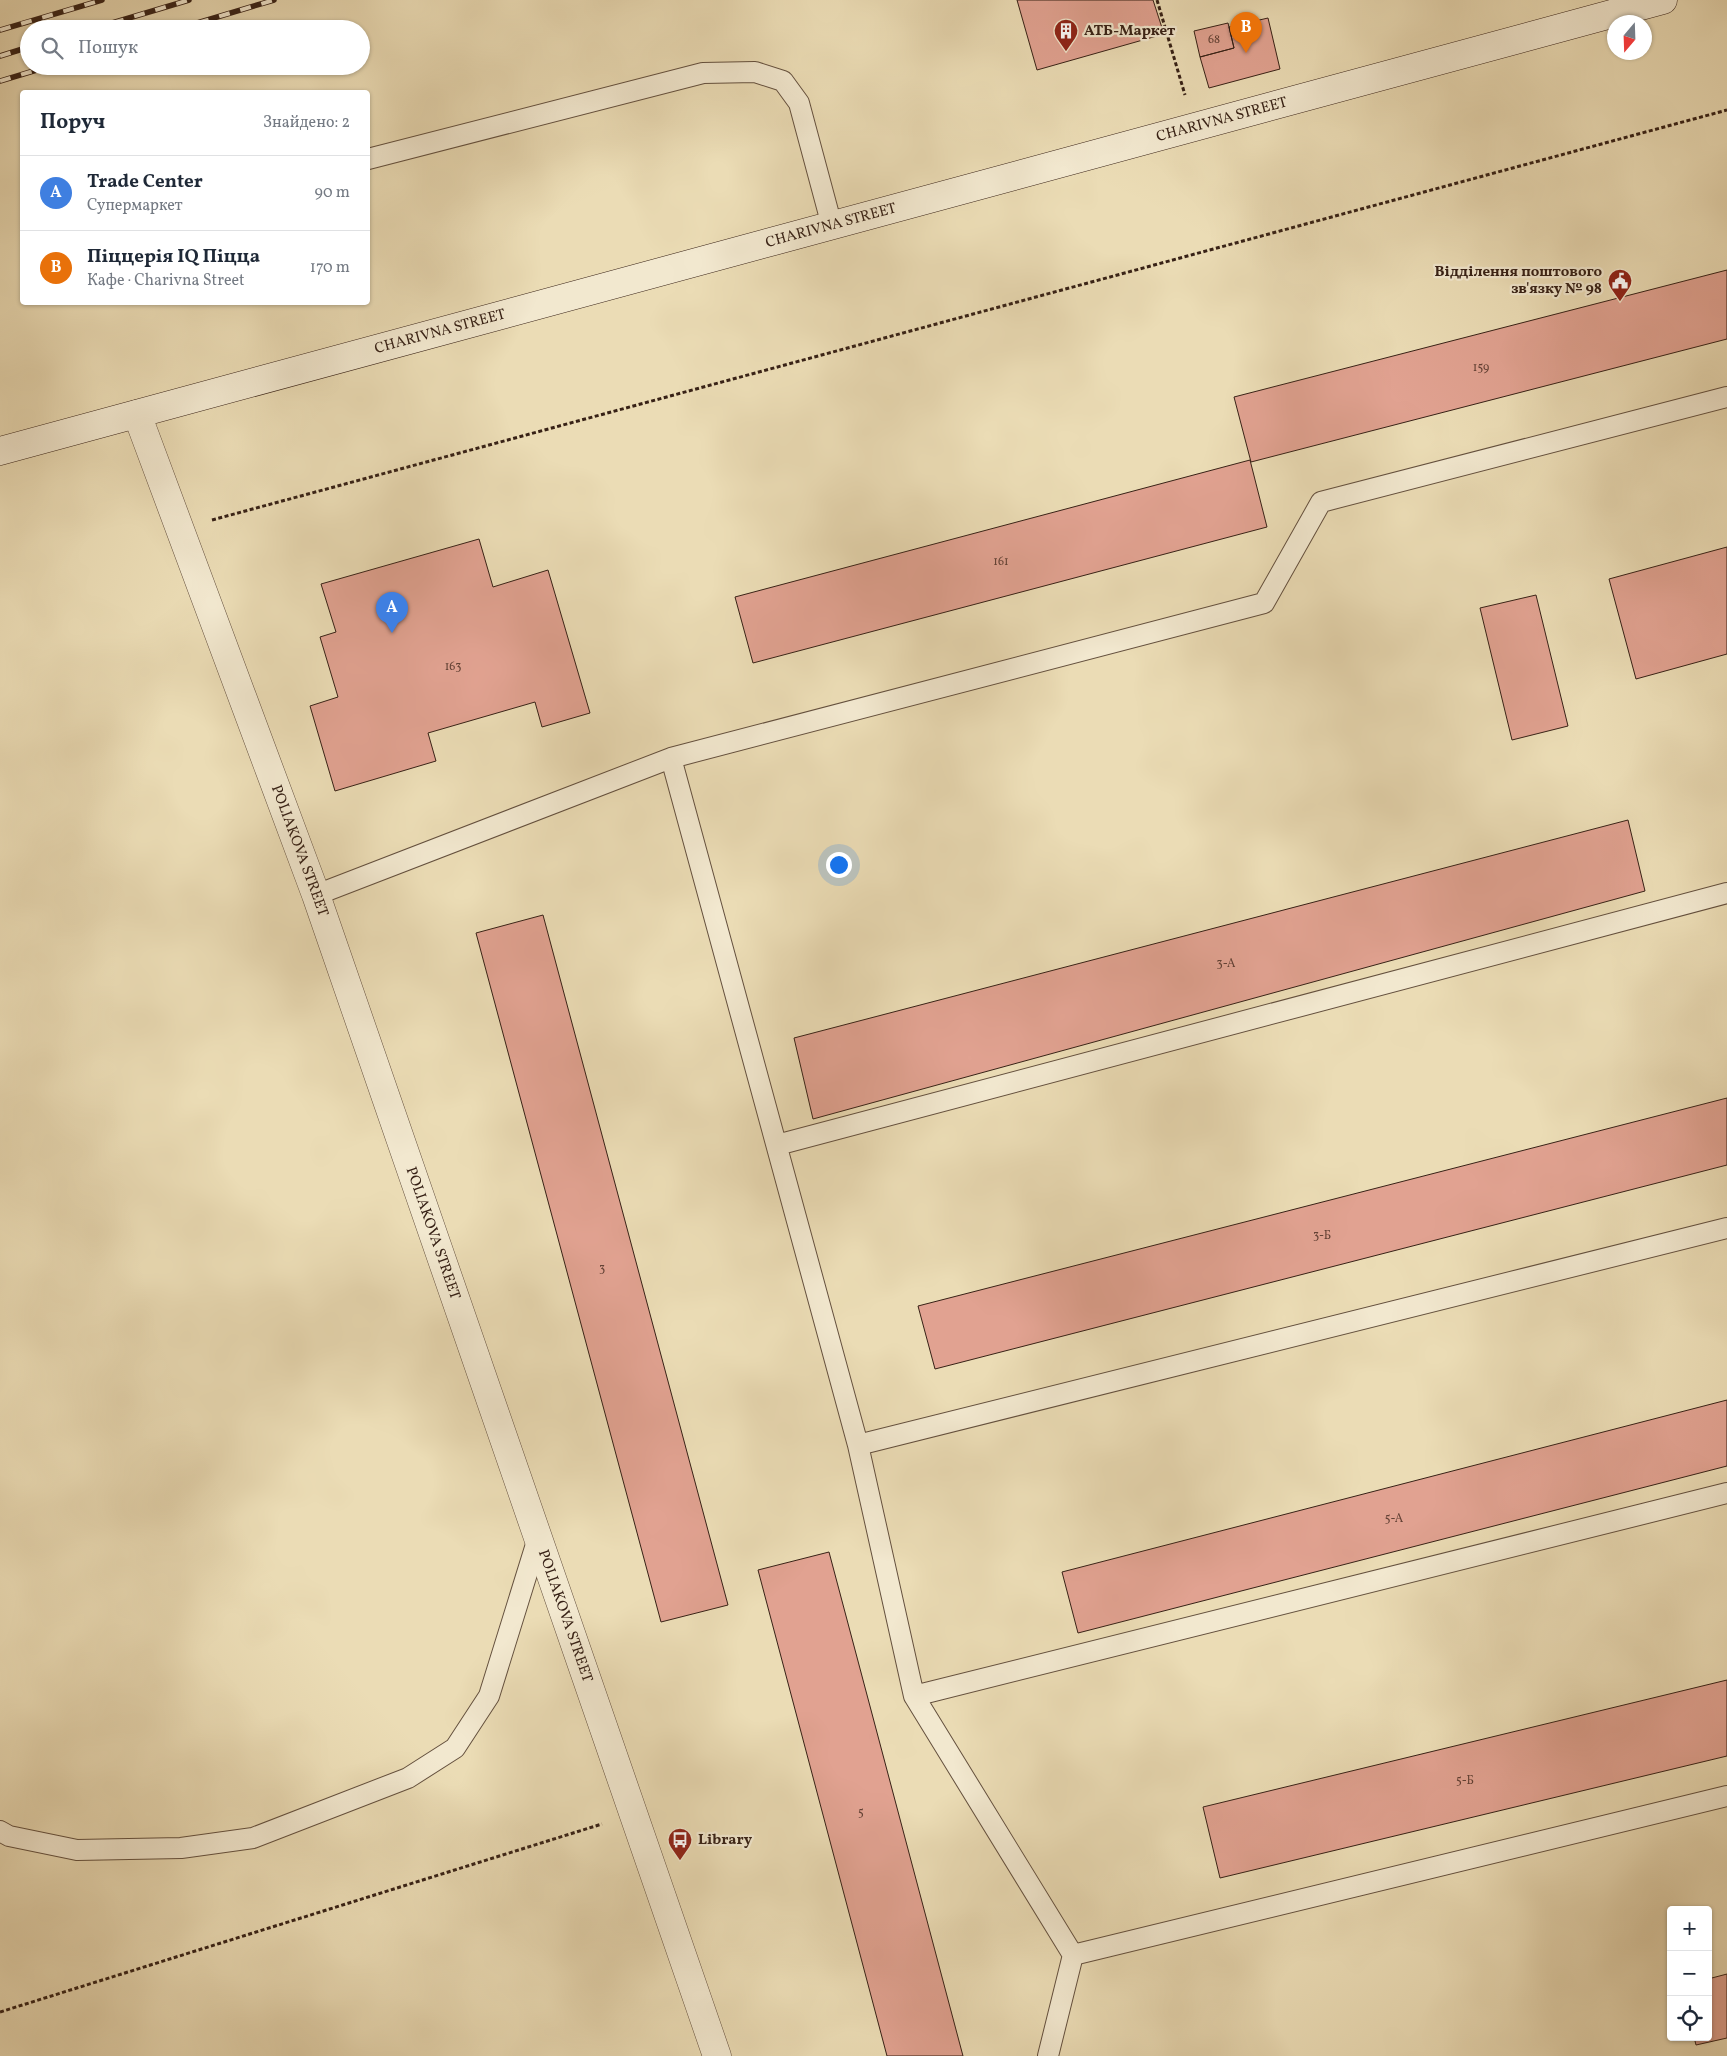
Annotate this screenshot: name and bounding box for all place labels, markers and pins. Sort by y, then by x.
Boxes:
pin: B [1230,12,1262,53]
building icon: АТБ-Маркет [1053,18,1079,52]
place label: АТБ-Маркет [1084,21,1176,42]
place label: Відділення поштового зв'язку № 98 [1435,262,1602,300]
public building icon: Відділення поштового зв'язку № 98 [1607,268,1633,302]
pin: A [376,592,408,633]
bus stop icon: Library [667,1827,693,1861]
place label: Library [698,1830,753,1851]

